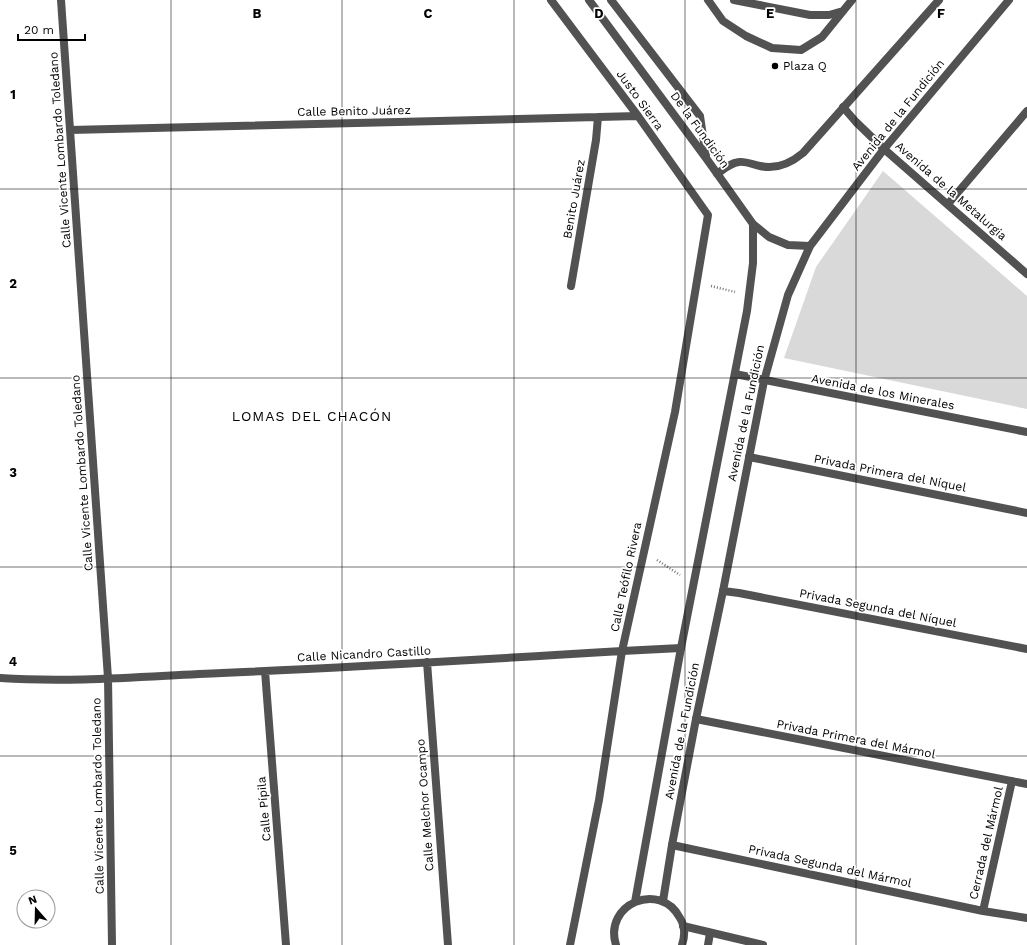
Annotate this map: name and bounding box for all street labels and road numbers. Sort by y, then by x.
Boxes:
street label: Calle Vicente Lombardo Toledano [46,51,74,249]
street label: Avenida de la Fundición [849,57,947,173]
street label: Justo Sierra [613,67,667,133]
street label: De la Fundición [668,89,732,171]
street label: Calle Benito Juárez [297,103,411,119]
street label: Avenida de la Metalurgia [892,139,1010,243]
street label: Benito Juárez [560,158,588,240]
street label: Avenida de la Fundición [725,343,767,483]
street label: Avenida de los Minerales [810,371,956,413]
street label: Calle Vicente Lombardo Toledano [68,374,96,572]
street label: Privada Primera del Níquel [813,451,968,495]
street label: Calle Teófilo Rivera [608,521,644,633]
street label: Privada Segunda del Níquel [798,586,958,630]
street label: Calle Nicandro Castillo [297,644,431,664]
street label: Avenida de la Fundición [662,661,702,801]
street label: Calle Vicente Lombardo Toledano [89,697,107,895]
street label: Privada Primera del Mármol [775,717,937,761]
street label: Calle Melchor Ocampo [413,738,437,872]
street label: Calle Pípila [254,776,274,842]
street label: Cerrada del Mármol [966,785,1006,901]
street label: Privada Segunda del Mármol [747,842,913,890]

